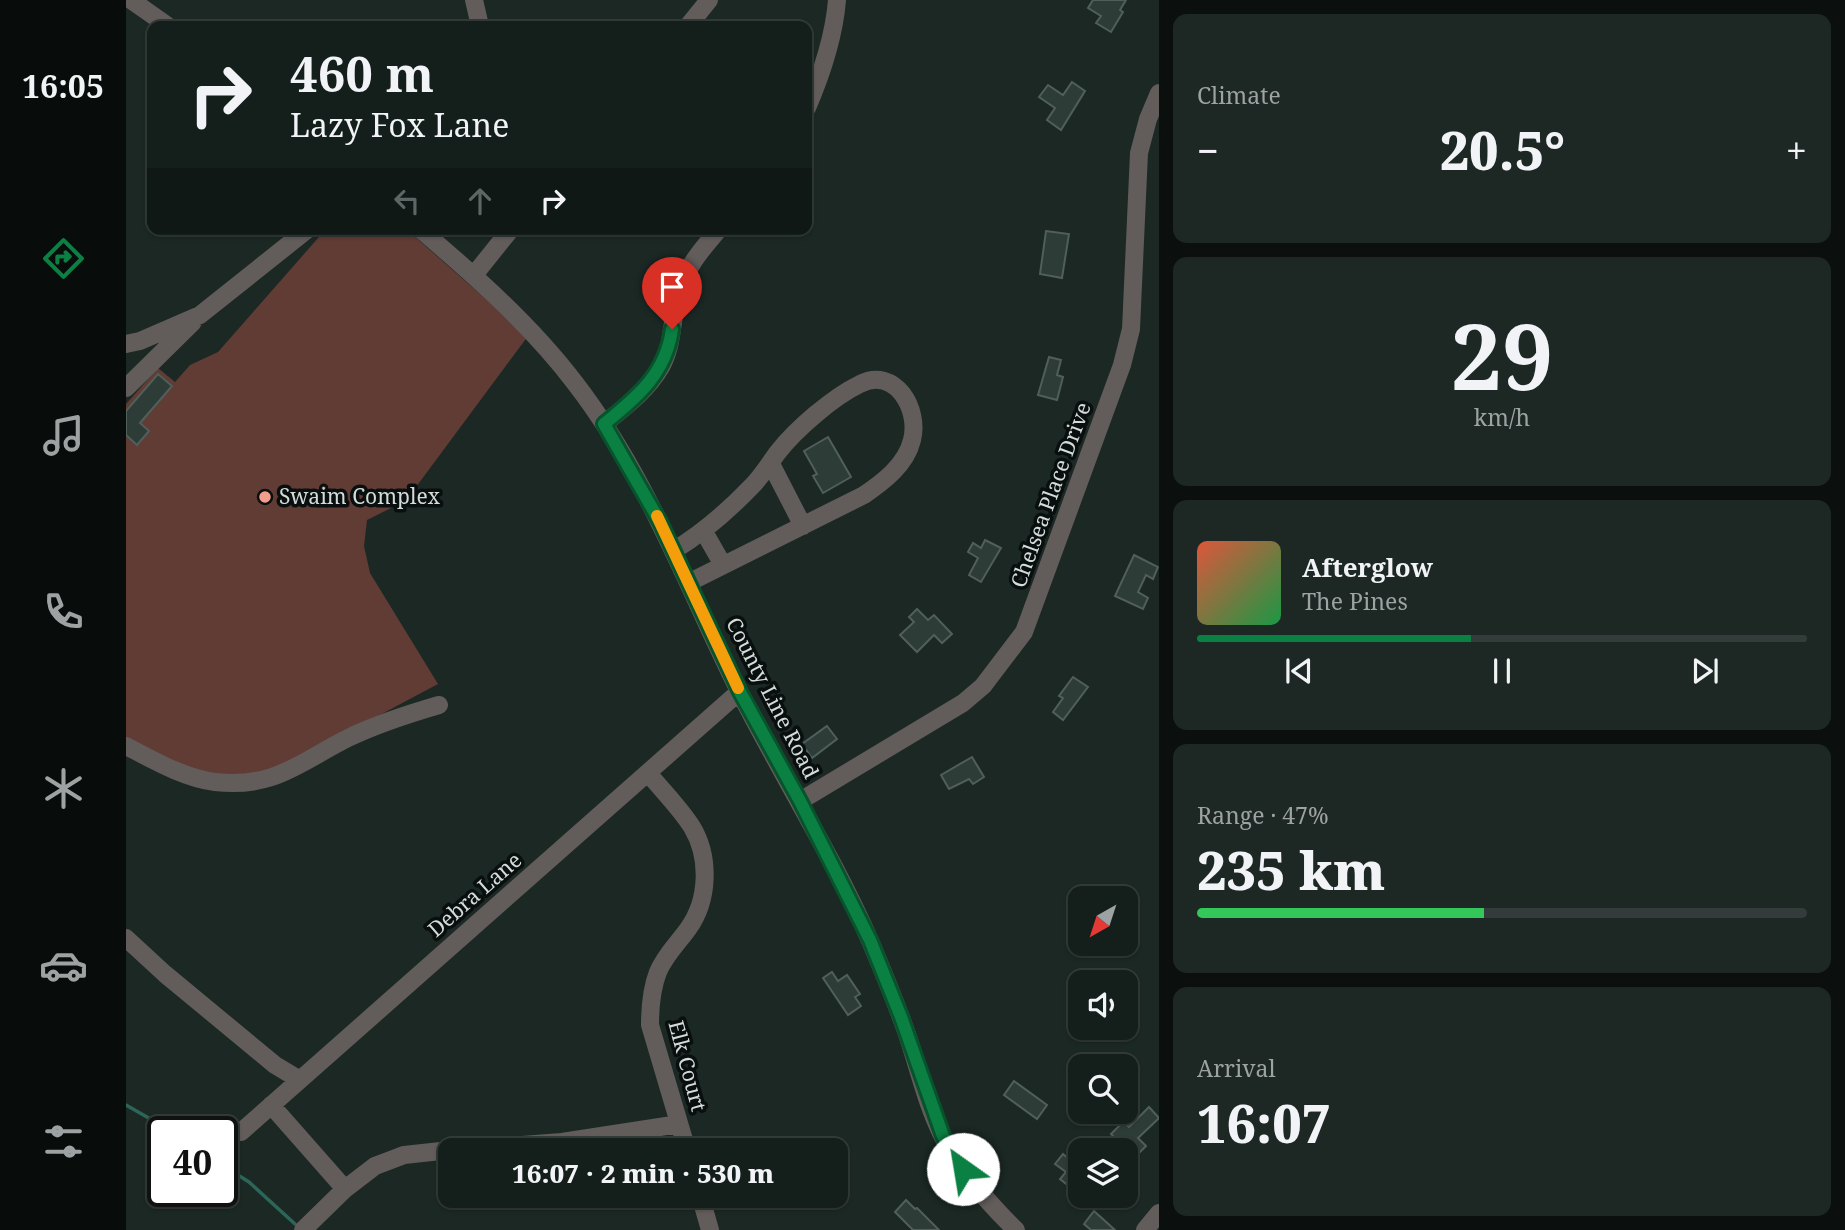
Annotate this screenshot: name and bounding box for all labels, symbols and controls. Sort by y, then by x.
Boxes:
text: 460 m [290,40,434,106]
icon: right [175,49,266,140]
text: 16:05 [22,64,104,107]
text: Climate [1197,79,1281,111]
text: Lazy Fox Lane [290,103,509,146]
text: 20.5° [1440,114,1565,185]
text: − [1197,124,1219,176]
text: + [1786,124,1807,176]
icon: left [388,182,426,220]
icon: ahead [461,182,499,220]
icon: right [534,182,572,220]
icon: directions [39,234,88,283]
pin [642,257,702,329]
icon: arrive [653,268,691,306]
text: 29 [1451,293,1553,417]
street label: Chelsea Place Drive [1004,398,1097,591]
text: km/h [1474,401,1530,433]
icon: music [39,411,88,460]
place label: Swaim Complex [279,482,441,510]
marker: Swaim Complex [257,489,273,505]
text: Afterglow [1302,549,1433,585]
text: The Pines [1302,585,1408,617]
icon: phone [39,587,88,636]
street label: County Line Road [720,612,826,783]
icon: previous [1280,652,1318,690]
icon: pause [1483,652,1521,690]
icon: next [1686,652,1724,690]
icon: climate [39,764,88,813]
text: Range · 47% [1197,799,1329,831]
text: 235 km [1197,834,1385,905]
street label: Debra Lane [421,846,527,943]
north arrow [1068,886,1138,956]
map controls [1068,886,1138,1208]
icon: car [39,941,88,990]
button: sound [1068,970,1138,1040]
street label: Elk Court [662,1017,714,1114]
text: Arrival [1197,1052,1276,1084]
button: search [1068,1054,1138,1124]
text: 16:07 [1197,1087,1331,1158]
speed limit sign: 40 [147,1116,238,1207]
icon: filters [39,1117,88,1166]
position arrow [926,1132,1000,1206]
button: layers [1068,1138,1138,1208]
text: 16:07 · 2 min · 530 m [512,1155,774,1191]

